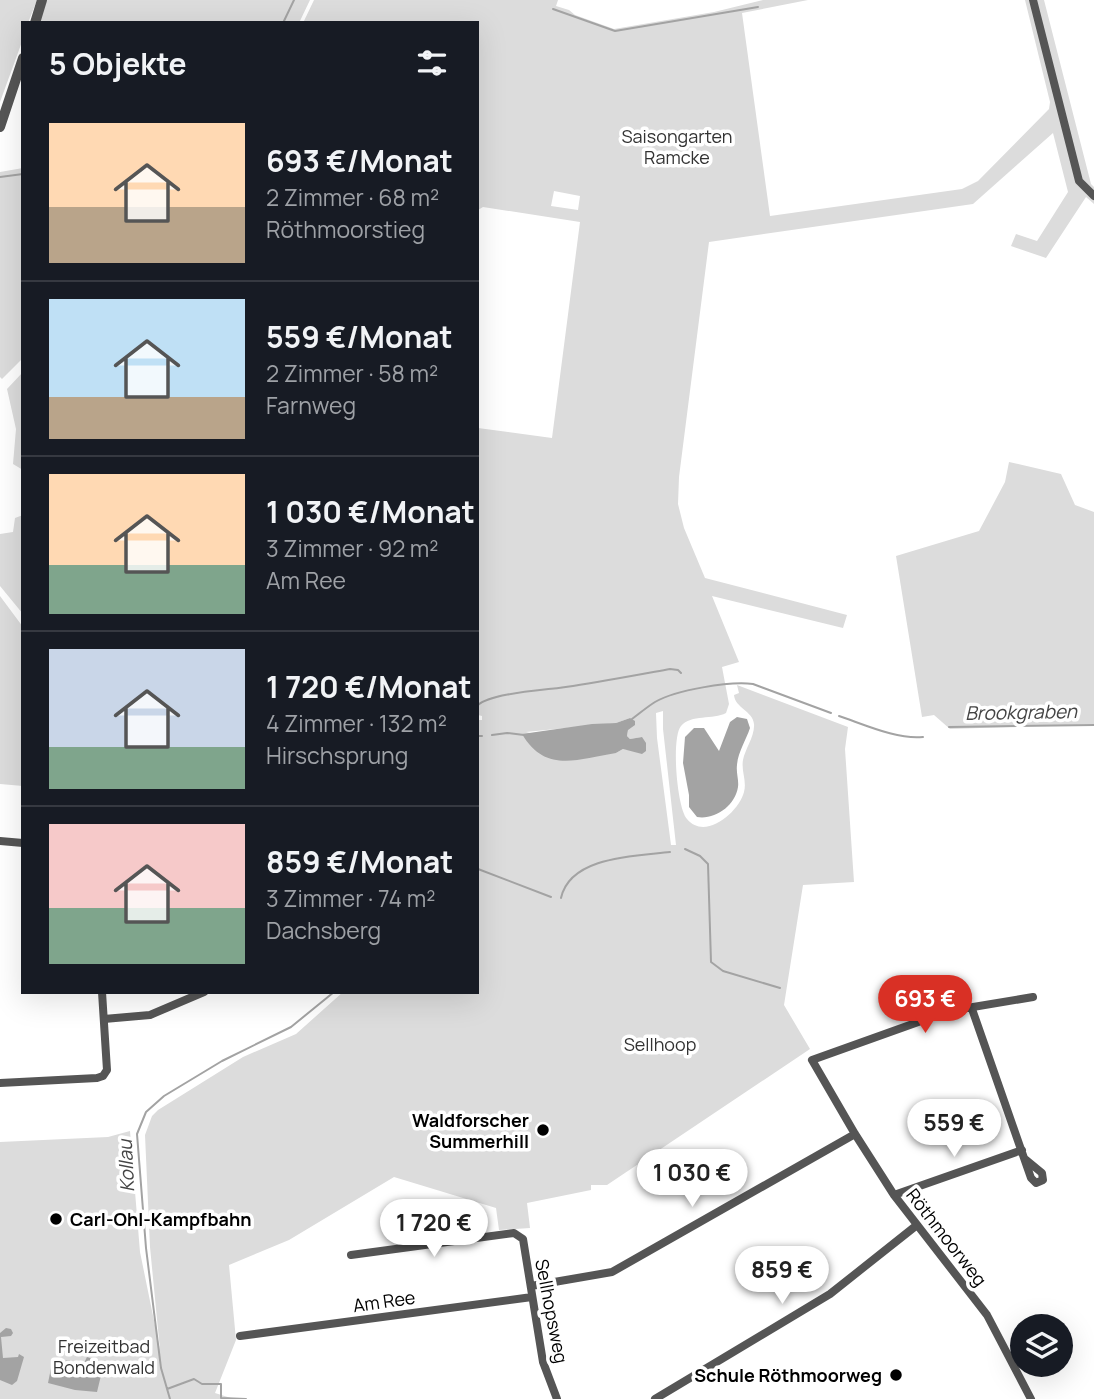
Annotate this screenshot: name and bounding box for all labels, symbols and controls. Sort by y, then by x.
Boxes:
text: 5 Objekte [49,43,187,84]
icon: filters [413,44,451,82]
park label: Saisongarten Ramcke [621,124,733,169]
text: 693 €/Monat [266,140,453,181]
icon: home [105,151,189,235]
text: 2 Zimmer · 68 m² [266,181,439,213]
text: Röthmoorstieg [266,213,425,245]
text: 559 €/Monat [266,316,453,357]
icon: home [105,327,189,411]
text: 2 Zimmer · 58 m² [266,357,438,389]
text: Farnweg [266,389,356,421]
text: 1 030 €/Monat [266,491,475,532]
icon: home [105,502,189,586]
text: 3 Zimmer · 92 m² [266,532,439,564]
text: Am Ree [266,564,346,596]
text: 1 720 €/Monat [266,666,471,707]
icon: home [105,677,189,761]
water label: Brookgraben [965,698,1078,726]
text: 4 Zimmer · 132 m² [266,707,447,739]
text: Hirschsprung [266,739,408,771]
text: 859 €/Monat [266,841,453,882]
icon: home [105,852,189,936]
text: 3 Zimmer · 74 m² [266,882,435,914]
text: Dachsberg [266,914,381,946]
pin: 693 € [876,976,974,1035]
text: 693 € [894,982,956,1014]
park label: Sellhoop [624,1032,696,1056]
pin: 559 € [905,1100,1003,1159]
text: 559 € [923,1106,985,1138]
place label: Waldforscher Summerhill [412,1108,529,1153]
marker: Waldforscher Summerhill [535,1122,551,1138]
water label: Kollau [112,1137,140,1193]
pin: 1 030 € [627,1150,757,1209]
text: 1 030 € [653,1156,731,1188]
street label: Röthmoorweg [901,1183,993,1291]
pin: 1 720 € [369,1200,499,1259]
text: 1 720 € [396,1206,472,1238]
place label: Carl-Ohl-Kampfbahn [70,1207,251,1231]
marker: Carl-Ohl-Kampfbahn [48,1211,64,1227]
pin: 859 € [733,1246,831,1306]
text: 859 € [751,1253,813,1285]
street label: Sellhopsweg [530,1257,574,1365]
street label: Am Ree [351,1285,417,1317]
map controls [1010,1314,1073,1377]
button: layers [1010,1314,1073,1377]
park label: Freizeitbad Bondenwald [53,1334,155,1379]
place label: Schule Röthmoorweg [694,1363,882,1387]
marker: Schule Röthmoorweg [888,1367,904,1383]

